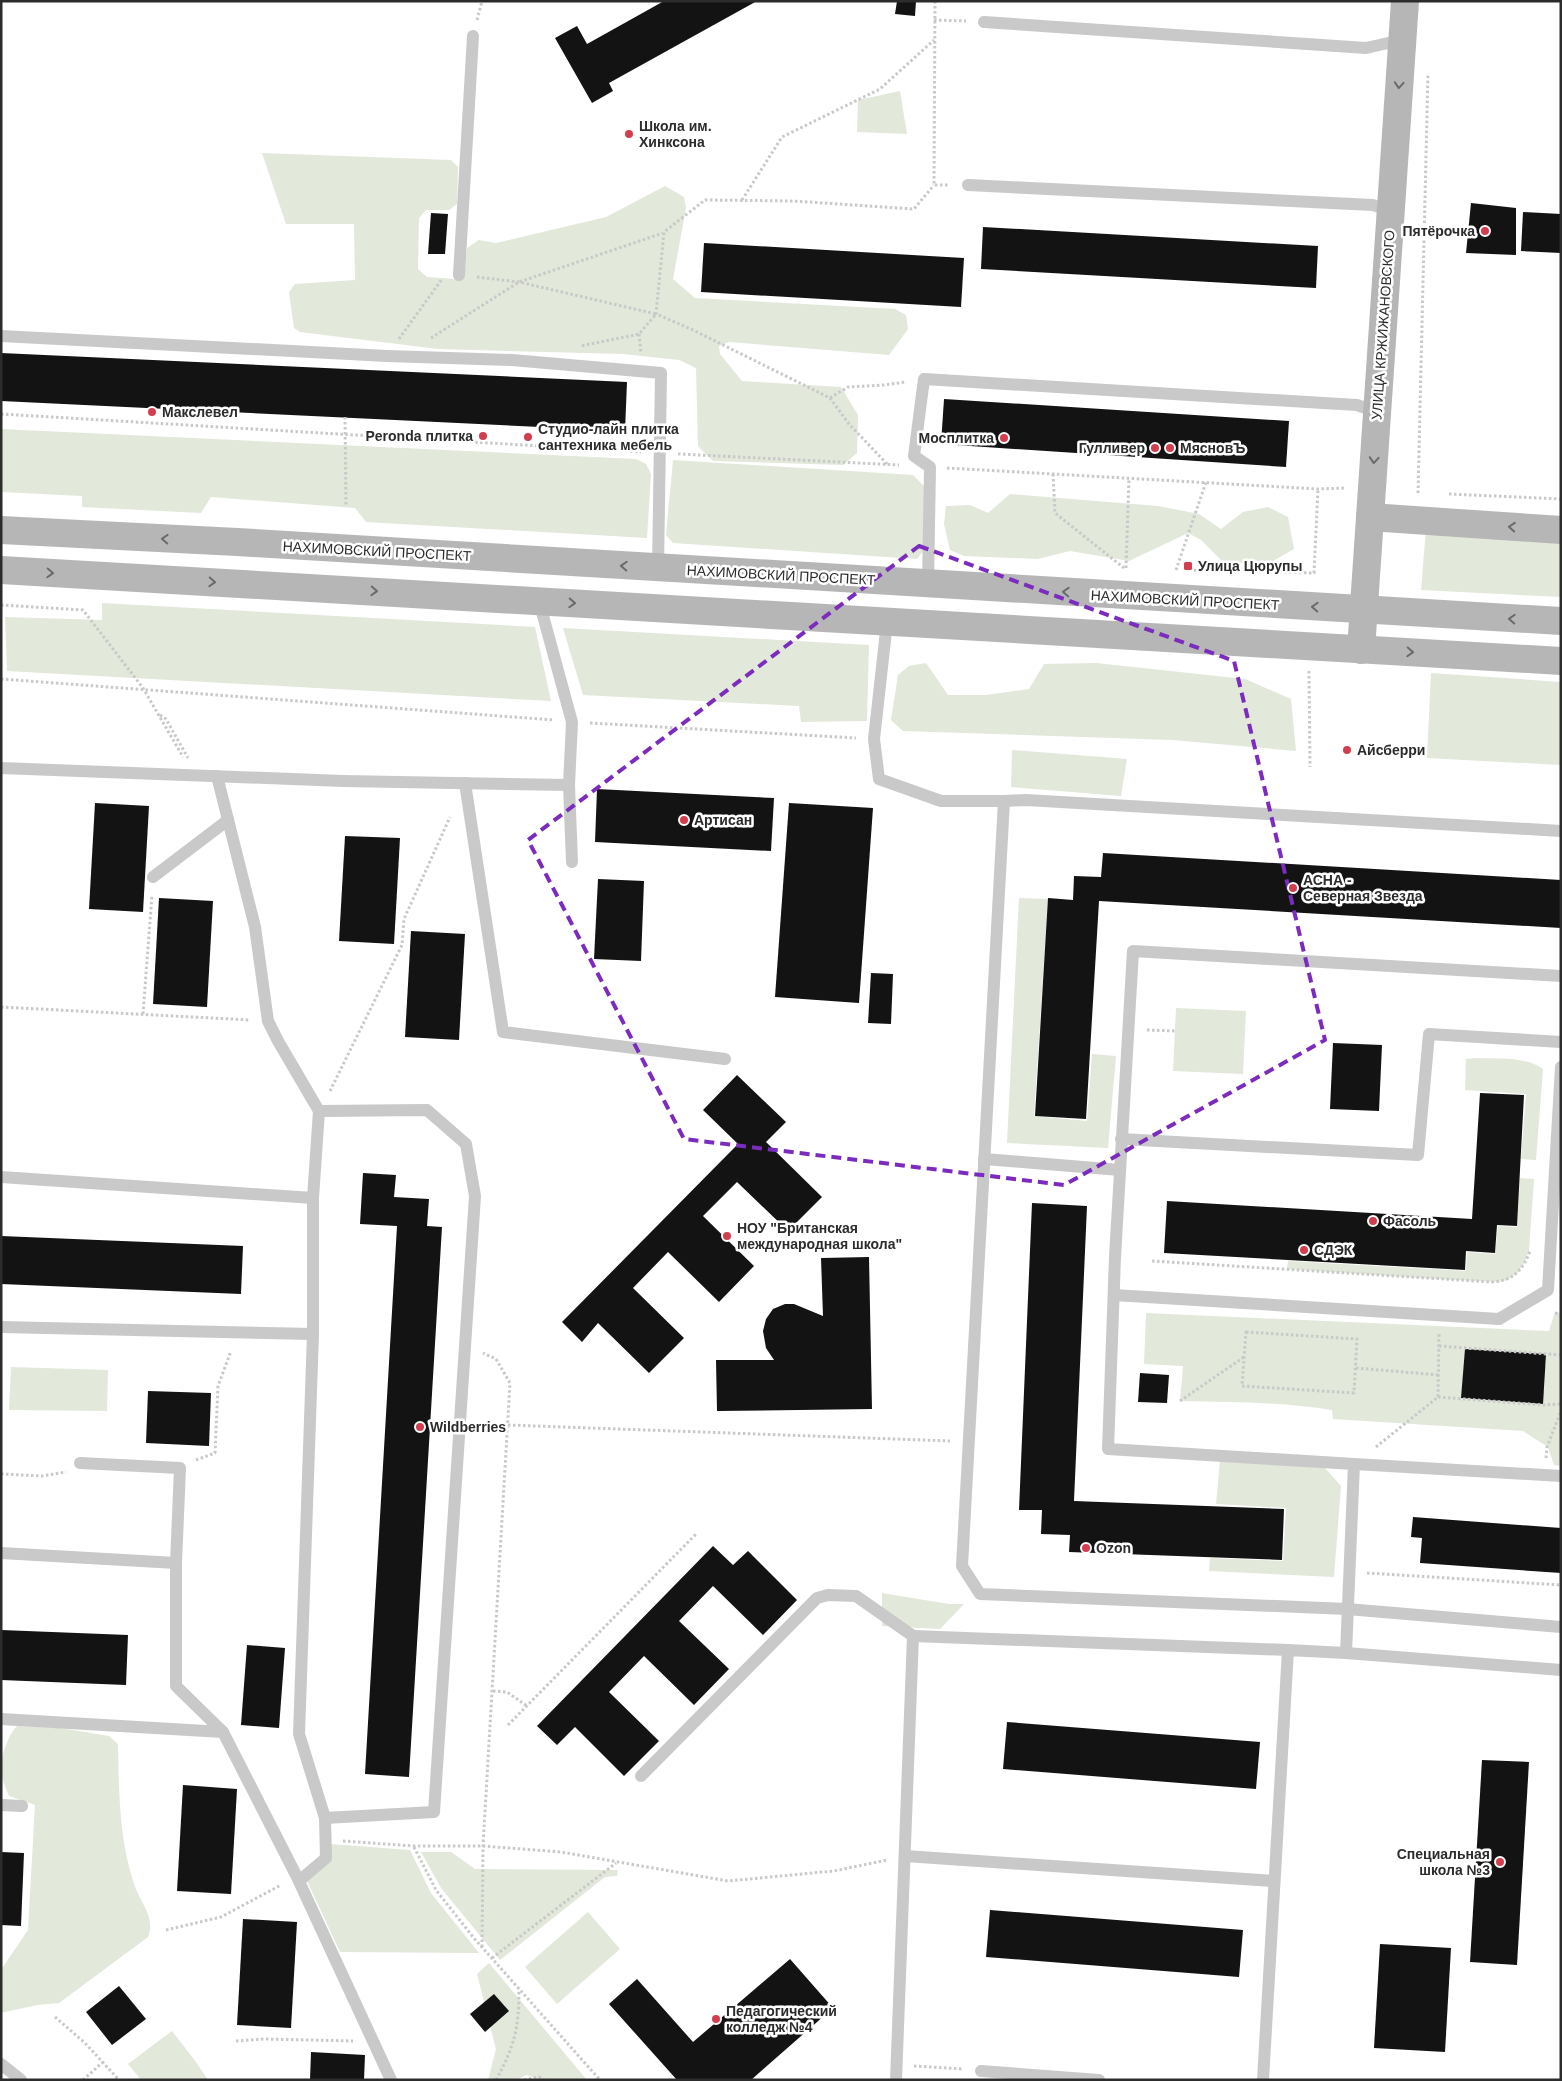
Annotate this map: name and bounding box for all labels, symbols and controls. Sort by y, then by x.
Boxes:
one-way arrow [1394,81,1405,89]
place label: Школа им. Хинксона [639,118,712,150]
marker: Школа им. Хинксона [623,128,635,140]
place label: Пятёрочка [1402,223,1475,239]
marker: Пятёрочка [1479,225,1491,237]
street label: УЛИЦА КРЖИЖАНОВСКОГО [1368,229,1398,421]
place label: Макслевел [162,404,238,420]
marker: Макслевел [146,406,158,418]
place label: Студио-лайн плитка сантехника мебель [538,421,679,453]
place label: Peronda плитка [365,428,473,444]
marker: Peronda плитка [477,430,489,442]
place label: Мосплитка [919,430,994,446]
marker: Студио-лайн плитка сантехника мебель [522,431,534,443]
marker: Мосплитка [998,432,1010,444]
place label: Гулливер [1079,440,1145,456]
place label: МясновЪ [1180,440,1245,456]
marker: Гулливер [1149,442,1161,454]
marker: МясновЪ [1164,442,1176,454]
one-way arrow [1368,457,1379,465]
one-way arrow [1508,521,1516,532]
one-way arrow [161,533,169,544]
street label: НАХИМОВСКИЙ ПРОСПЕКТ [282,537,472,564]
place label: Улица Цюрупы [1198,558,1303,574]
one-way arrow [620,560,628,571]
marker: Улица Цюрупы [1182,560,1194,572]
street label: НАХИМОВСКИЙ ПРОСПЕКТ [686,561,876,588]
one-way arrow [46,568,54,578]
one-way arrow [208,576,216,587]
one-way arrow [371,586,379,597]
street label: НАХИМОВСКИЙ ПРОСПЕКТ [1090,586,1280,613]
one-way arrow [1061,587,1069,598]
one-way arrow [568,598,576,609]
one-way arrow [1311,602,1319,613]
one-way arrow [1508,613,1516,624]
one-way arrow [1406,647,1414,658]
place label: Айсберри [1357,742,1425,758]
marker: Айсберри [1341,744,1353,756]
place label: Артисан [694,812,752,828]
marker: Артисан [678,814,690,826]
place label: АСНА - Северная Звезда [1303,872,1423,904]
marker: АСНА - Северная Звезда [1287,882,1299,894]
place label: Фасоль [1383,1213,1437,1229]
marker: Фасоль [1367,1215,1379,1227]
place label: НОУ "Британская международная школа" [737,1220,902,1252]
marker: НОУ "Британская международная школа" [721,1230,733,1242]
place label: СДЭК [1314,1242,1353,1258]
marker: СДЭК [1298,1244,1310,1256]
place label: Wildberries [430,1419,506,1435]
marker: Wildberries [414,1421,426,1433]
place label: Ozon [1096,1540,1131,1556]
marker: Ozon [1080,1542,1092,1554]
place label: Специальная школа №3 [1397,1846,1490,1878]
marker: Специальная школа №3 [1494,1856,1506,1868]
place label: Педагогический колледж №4 [726,2003,837,2035]
marker: Педагогический колледж №4 [710,2013,722,2025]

